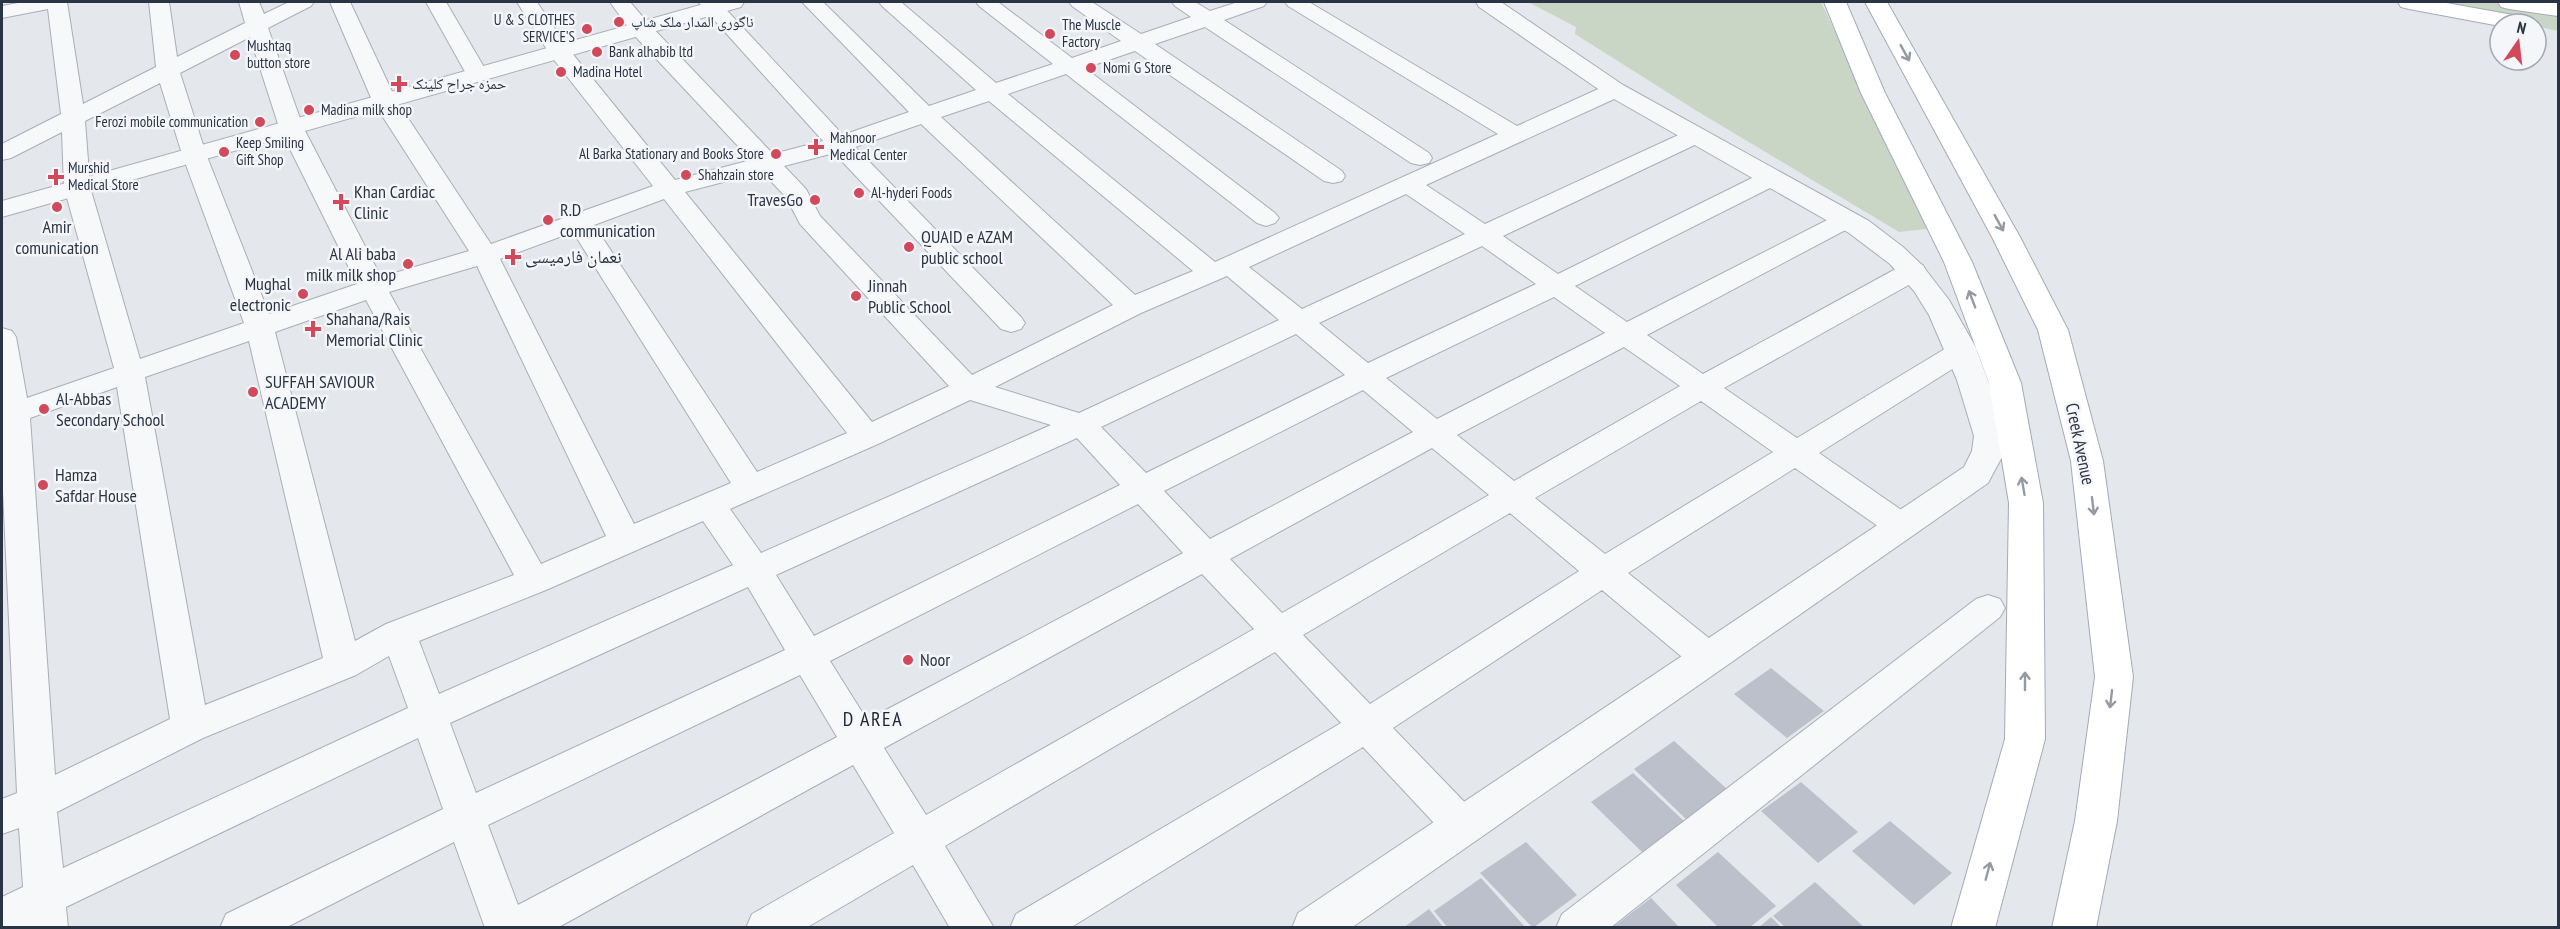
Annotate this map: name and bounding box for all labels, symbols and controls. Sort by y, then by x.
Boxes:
place label: U & S CLOTHES SERVICE'S [494,10,575,46]
place label: ناگوری المدار ملک شاپ [631,12,754,32]
north arrow [2488,12,2548,72]
marker: ناگوری المدار ملک شاپ [612,15,626,29]
place label: The Muscle Factory [1062,15,1121,51]
text: N [2515,17,2528,38]
marker: U & S CLOTHES SERVICE'S [580,22,594,36]
marker: The Muscle Factory [1043,27,1057,41]
place label: Mushtaq button store [247,36,310,72]
place label: Bank alhabib ltd [609,42,693,61]
one-way arrow [1900,43,1911,61]
marker: Bank alhabib ltd [590,45,604,59]
marker: Mushtaq button store [228,48,242,62]
place label: Nomi G Store [1103,58,1172,77]
marker: Nomi G Store [1084,61,1098,75]
place label: Madina Hotel [573,62,643,81]
marker: Madina Hotel [554,65,568,79]
place label: حمزہ جراح کلینک [412,74,507,94]
marker: حمزہ جراح کلینک [390,75,408,93]
place label: Madina milk shop [321,100,412,119]
marker: Madina milk shop [302,103,316,117]
place label: Ferozi mobile communication [95,112,248,131]
marker: Ferozi mobile communication [253,115,267,129]
place label: Mahnoor Medical Center [830,128,908,164]
place label: Keep Smiling Gift Shop [236,133,304,169]
marker: Mahnoor Medical Center [807,138,825,156]
place label: Al Barka Stationary and Books Store [579,144,764,163]
marker: Keep Smiling Gift Shop [217,145,231,159]
marker: Al Barka Stationary and Books Store [769,147,783,161]
place label: Murshid Medical Store [68,158,139,194]
place label: Shahzain store [698,165,774,184]
marker: Shahzain store [679,168,693,182]
marker: Murshid Medical Store [49,170,63,184]
place label: Khan Cardiac Clinic [354,180,436,224]
place label: Al-hyderi Foods [871,183,952,202]
marker: Al-hyderi Foods [852,186,866,200]
place label: TravesGo [747,188,803,211]
marker: Khan Cardiac Clinic [332,193,350,211]
marker: TravesGo [808,193,822,207]
place label: R.D communication [560,198,655,242]
marker: Amir comunication [50,200,64,214]
marker: R.D communication [541,213,555,227]
one-way arrow [1993,214,2005,231]
place label: Amir comunication [15,215,99,259]
place label: QUAID e AZAM public school [921,225,1013,269]
marker: QUAID e AZAM public school [902,240,916,254]
place label: Al Ali baba milk milk shop [306,242,396,286]
place label: نعمان فارمیسی [525,245,622,268]
marker: نعمان فارمیسی [506,250,520,264]
marker: Al Ali baba milk milk shop [401,257,415,271]
place label: Mughal electronic [230,272,292,316]
place label: Jinnah Public School [867,274,952,318]
marker: Mughal electronic [296,287,310,301]
marker: Jinnah Public School [849,289,863,303]
one-way arrow [1966,290,1977,309]
place label: Shahana/Rais Memorial Clinic [326,307,424,351]
marker: Shahana/Rais Memorial Clinic [304,320,322,338]
place label: SUFFAH SAVIOUR ACADEMY [265,370,375,414]
marker: SUFFAH SAVIOUR ACADEMY [246,385,260,399]
place label: Al-Abbas Secondary School [56,387,165,431]
street label: Creek Avenue [2061,401,2100,487]
marker: Al-Abbas Secondary School [37,402,51,416]
place label: Hamza Safdar House [55,463,137,507]
one-way arrow [2017,477,2028,497]
marker: Hamza Safdar House [36,478,50,492]
one-way arrow [2087,495,2098,515]
place label: Noor [920,648,950,671]
marker: Noor [901,653,915,667]
one-way arrow [2019,672,2031,692]
one-way arrow [2106,689,2117,709]
district label: D AREA [843,706,903,732]
one-way arrow [1983,862,1994,881]

